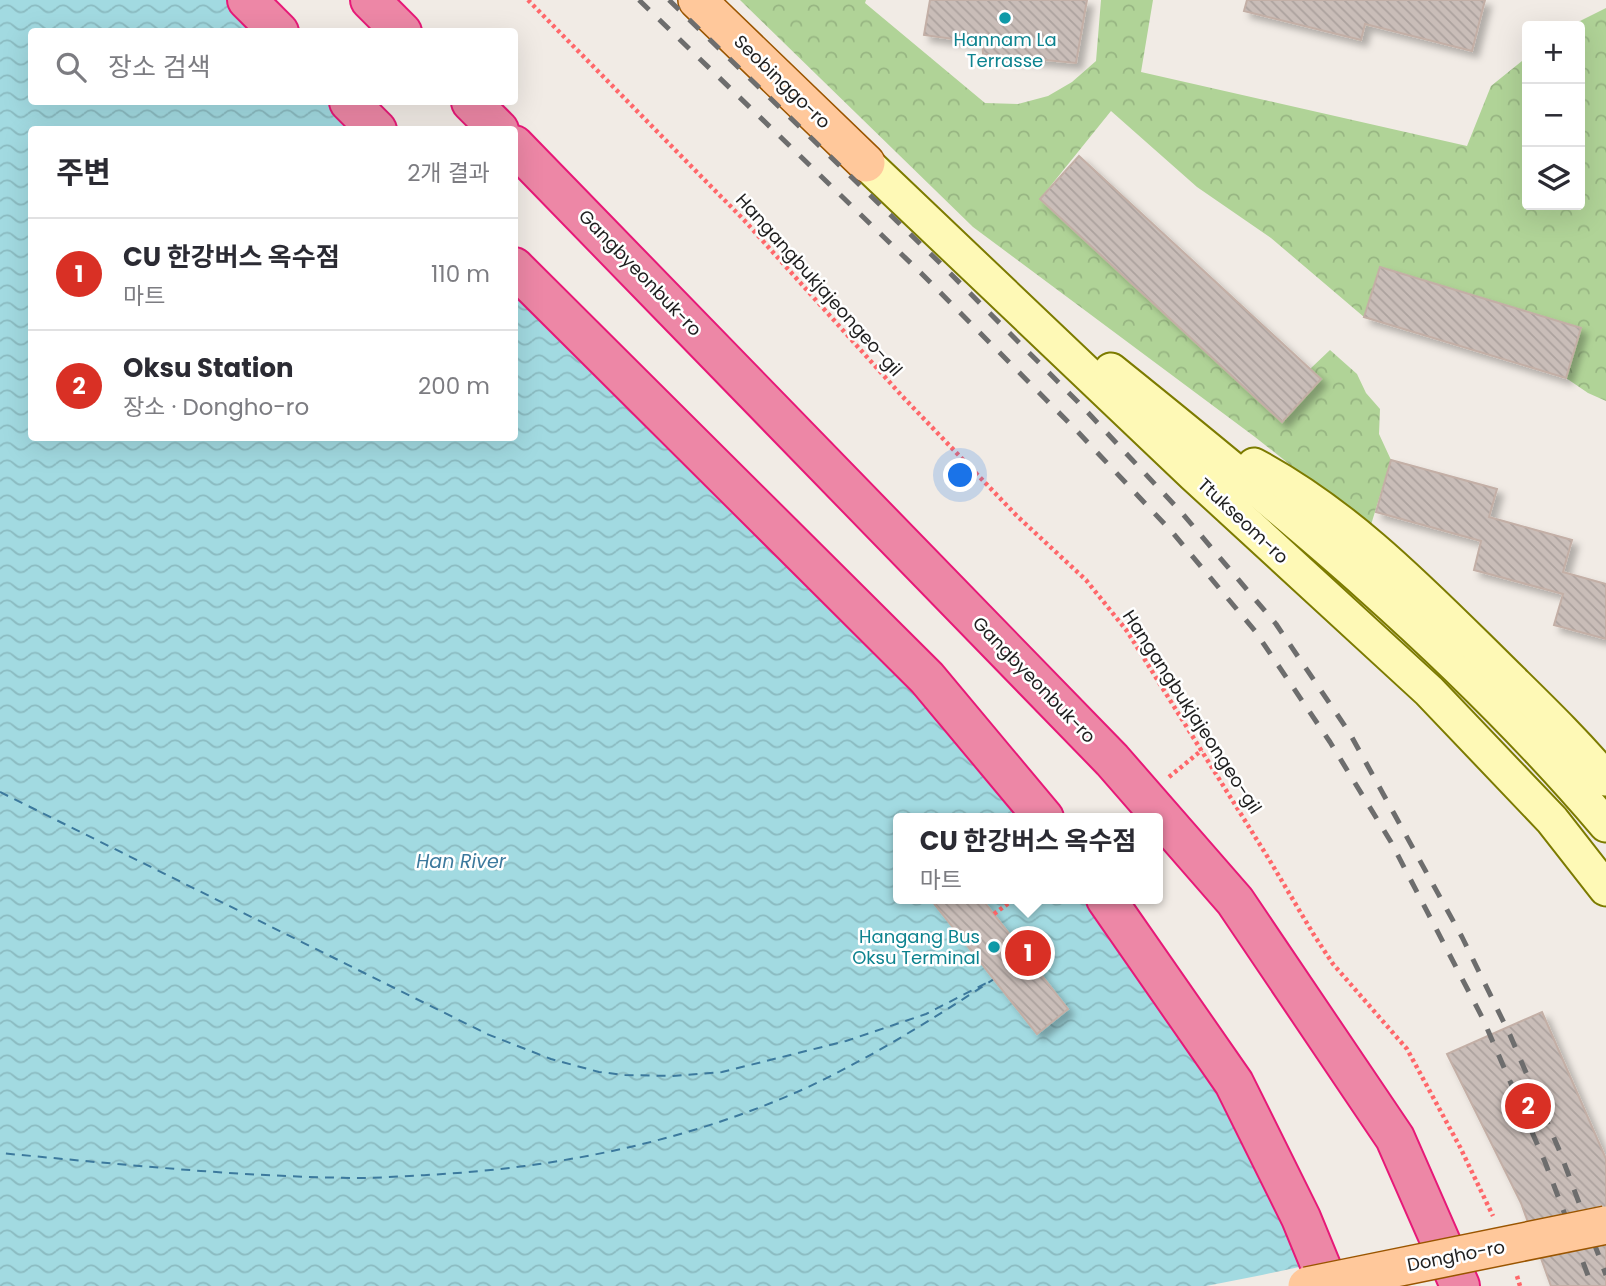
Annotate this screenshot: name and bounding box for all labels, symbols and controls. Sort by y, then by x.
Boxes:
marker: Hannam La Terrasse [997,10,1013,26]
map controls [1522,21,1585,210]
button: + [1522,21,1585,84]
place label: Hannam La Terrasse [953,27,1057,73]
search box [28,28,518,105]
street label: Seobinggo-ro [729,29,836,134]
icon: search [52,48,90,86]
text: 장소 검색 [108,49,211,85]
button: − [1522,84,1585,147]
button: layers [1522,147,1585,210]
text: 주변 [56,151,111,194]
text: 2개 결과 [407,157,490,189]
street label: Hangangbukjajeongeo-gil [730,188,908,382]
street label: Gangbyeonbuk-ro [573,204,708,342]
text: CU 한강버스 옥수점 [123,239,340,275]
text: 1 [75,258,83,290]
text: 110 m [431,258,490,290]
text: 마트 [123,280,165,312]
text: Oksu Station [123,350,294,386]
text: 2 [72,370,86,402]
text: 200 m [418,370,490,402]
text: 장소 · Dongho-ro [123,391,309,423]
your location [943,458,977,492]
street label: Ttukseom-ro [1192,472,1294,569]
street label: Hangangbukjajeongeo-gil [1117,605,1268,818]
street label: Gangbyeonbuk-ro [967,611,1102,749]
popup [893,813,1163,904]
text: CU 한강버스 옥수점 [920,823,1136,859]
water label: Han River [416,848,507,875]
text: 마트 [920,864,962,896]
place label: Hangang Bus Oksu Terminal [852,924,980,970]
pin: 1 [1005,927,1051,979]
marker: Hangang Bus Oksu Terminal [986,939,1002,955]
pin: 2 [1505,1080,1551,1132]
street label: Dongho-ro [1405,1234,1507,1277]

